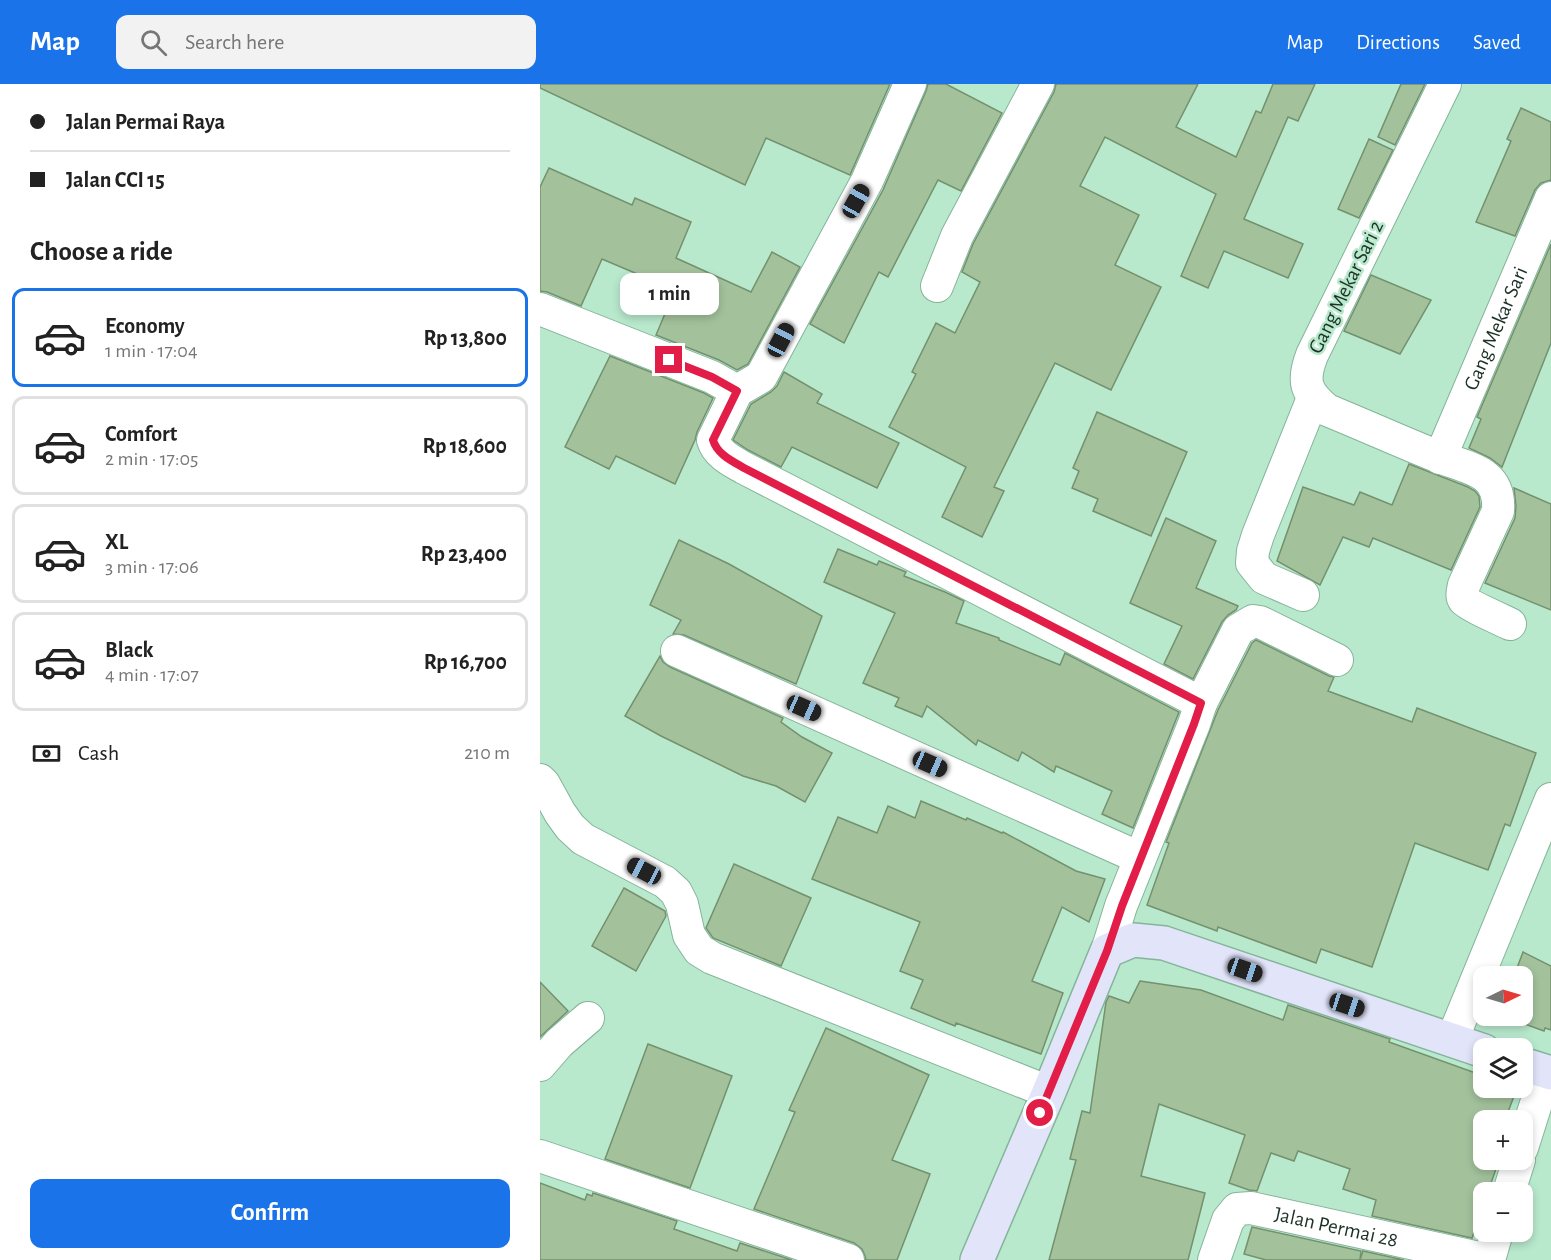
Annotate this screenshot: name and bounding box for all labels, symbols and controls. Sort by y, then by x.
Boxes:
search box [116,15,536,69]
icon: search [137,26,170,59]
text: Map [30,28,80,56]
text: Search here [185,31,284,53]
text: Map [1287,32,1323,53]
text: Directions [1356,32,1440,53]
text: Saved [1473,32,1521,53]
text: Jalan Permai Raya [66,111,225,133]
text: Jalan CCI 15 [66,169,165,191]
car [839,181,873,221]
street label: Gang Mekar Sari 2 [1305,217,1387,357]
text: Choose a ride [30,238,173,265]
street label: Gang Mekar Sari [1460,263,1531,393]
callout: 1 min [620,273,718,315]
text: 1 min [648,284,691,304]
icon: car [33,311,87,365]
text: Economy [105,315,185,337]
car [765,320,797,360]
text: Rp 13,800 [424,327,507,349]
text: 1 min · 17:04 [105,341,198,361]
route end [655,346,682,373]
icon: car [33,419,87,473]
text: Comfort [105,423,177,445]
text: Rp 18,600 [422,435,507,457]
text: 2 min · 17:05 [105,449,198,469]
icon: car [33,527,87,581]
text: XL [105,531,128,553]
text: Rp 23,400 [421,543,507,565]
text: 3 min · 17:06 [105,557,199,577]
icon: car [33,635,87,689]
text: Black [105,639,153,661]
text: Rp 16,700 [424,651,507,673]
text: 4 min · 17:07 [105,665,199,685]
car [784,692,824,724]
icon: cash [30,737,63,770]
text: Cash [78,742,119,764]
text: 210 m [464,743,510,763]
car [910,748,950,780]
car [624,855,664,887]
car [1225,956,1265,984]
north arrow [1473,966,1533,1026]
map controls [1473,966,1533,1242]
car [1327,991,1367,1019]
button: layers [1473,1038,1533,1098]
route start [1026,1099,1053,1126]
button: + [1473,1110,1533,1170]
button: Confirm [30,1179,510,1248]
button: − [1473,1182,1533,1242]
street label: Jalan Permai 28 [1273,1203,1400,1250]

